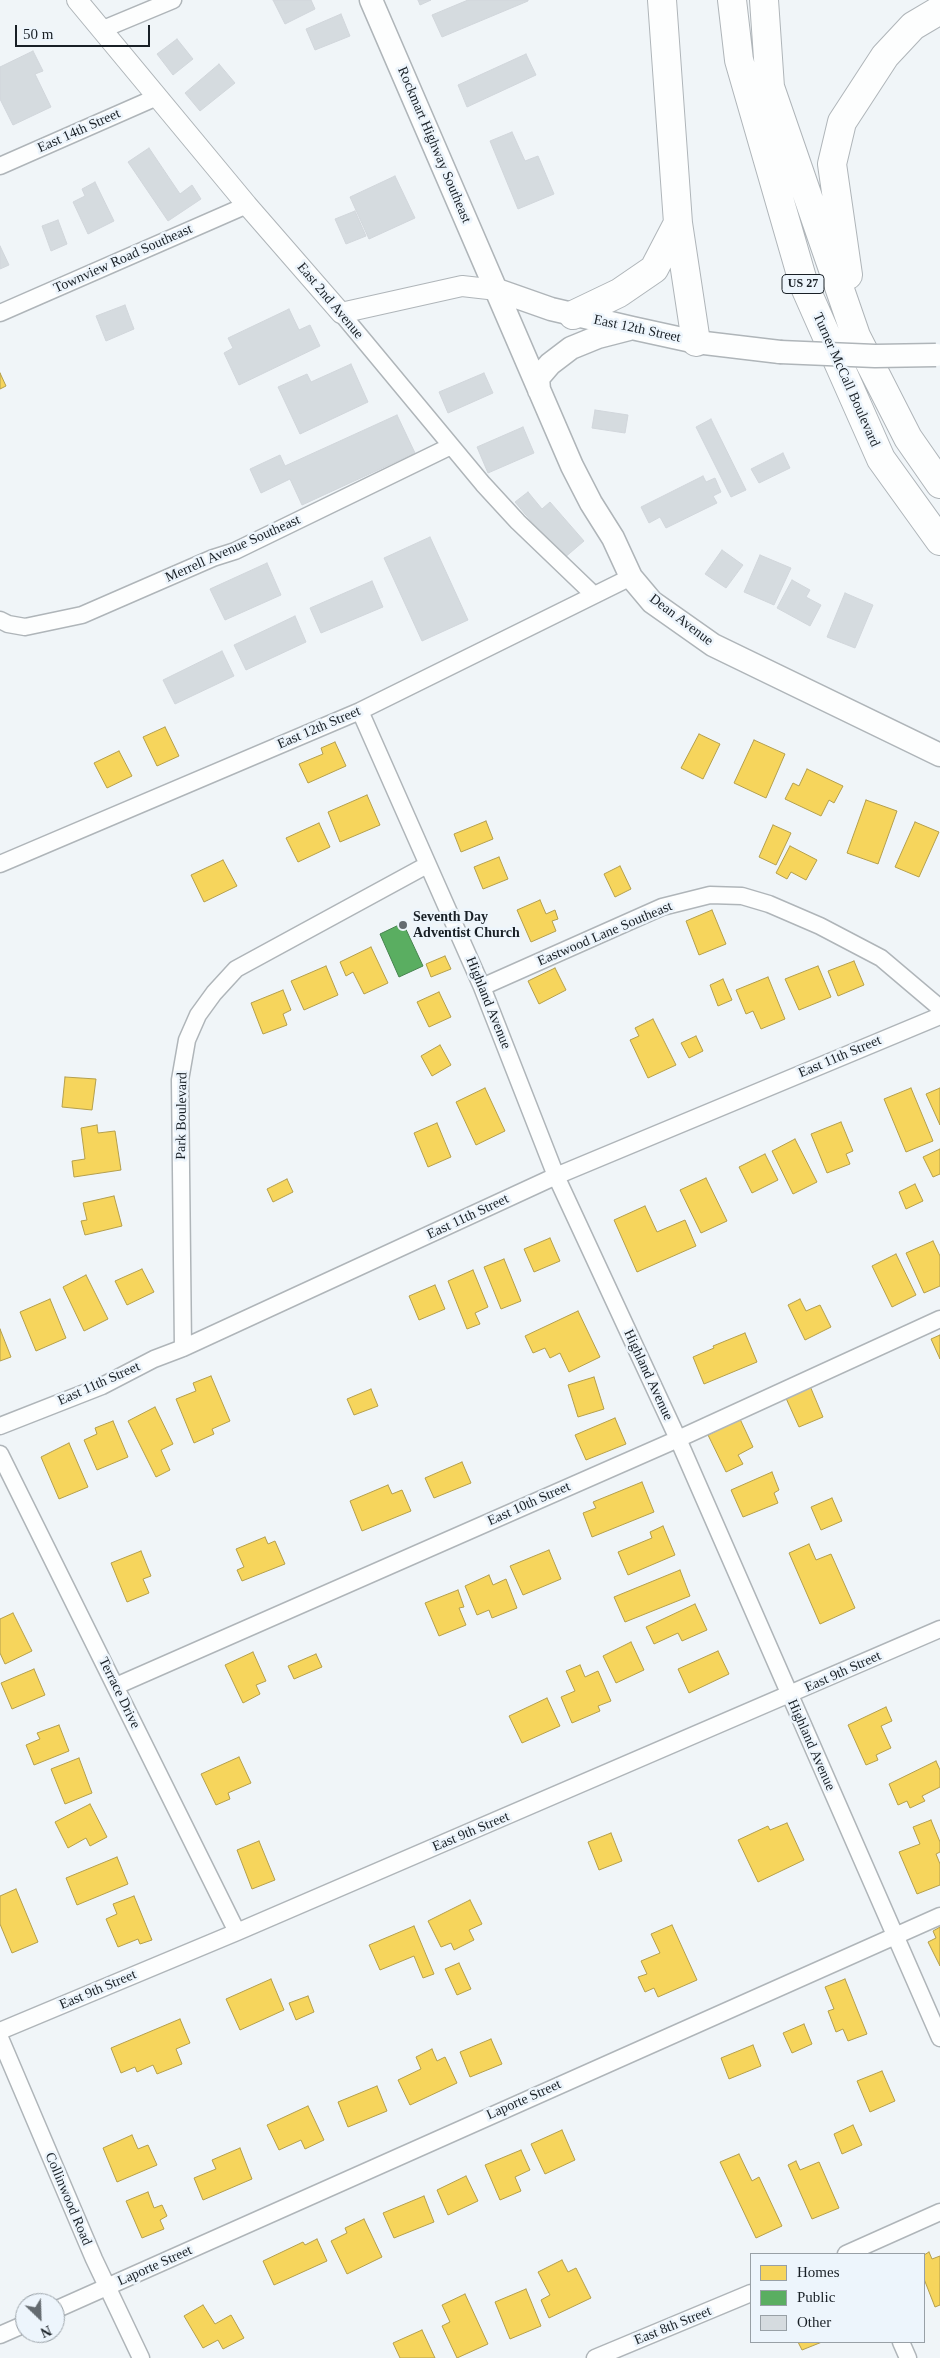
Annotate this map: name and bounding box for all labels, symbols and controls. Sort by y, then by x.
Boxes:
scale bar [18,15,152,47]
text: 50 m [23,26,53,42]
street label: Rockmart Highway Southeast [393,64,475,226]
street label: East 14th Street [35,105,123,157]
street label: Townview Road Southeast [51,221,195,297]
street label: East 2nd Avenue [293,259,367,343]
road number: US 27 [782,274,824,294]
street label: Turner McCall Boulevard [809,310,883,450]
street label: East 12th Street [592,312,682,346]
street label: Merrell Avenue Southeast [163,512,303,586]
street label: Dean Avenue [646,591,716,649]
street label: East 12th Street [275,703,363,753]
street label: Eastwood Lane Southeast [535,898,675,970]
place label: Seventh Day Adventist Church [413,909,520,942]
marker: Seventh Day Adventist Church [397,919,409,931]
street label: Highland Avenue [462,954,514,1052]
street label: East 11th Street [796,1032,884,1082]
street label: Park Boulevard [173,1072,191,1160]
street label: East 11th Street [425,1191,511,1243]
street label: Highland Avenue [620,1327,676,1423]
street label: East 11th Street [55,1358,143,1410]
street label: East 10th Street [485,1478,573,1530]
street label: East 9th Street [802,1648,884,1696]
street label: Terrace Drive [95,1655,143,1731]
street label: Highland Avenue [783,1697,839,1793]
street label: East 9th Street [430,1808,512,1856]
street label: East 9th Street [57,1966,139,2014]
street label: Laporte Street [484,2076,564,2124]
street label: Collinwood Road [41,2150,95,2248]
street label: Laporte Street [115,2242,195,2290]
legend [750,2253,925,2343]
text: Homes [797,2264,840,2280]
text: Public [797,2289,835,2305]
north arrow [15,2293,65,2343]
street label: East 8th Street [632,2303,714,2349]
text: Other [797,2314,831,2330]
text: N [38,2322,54,2340]

